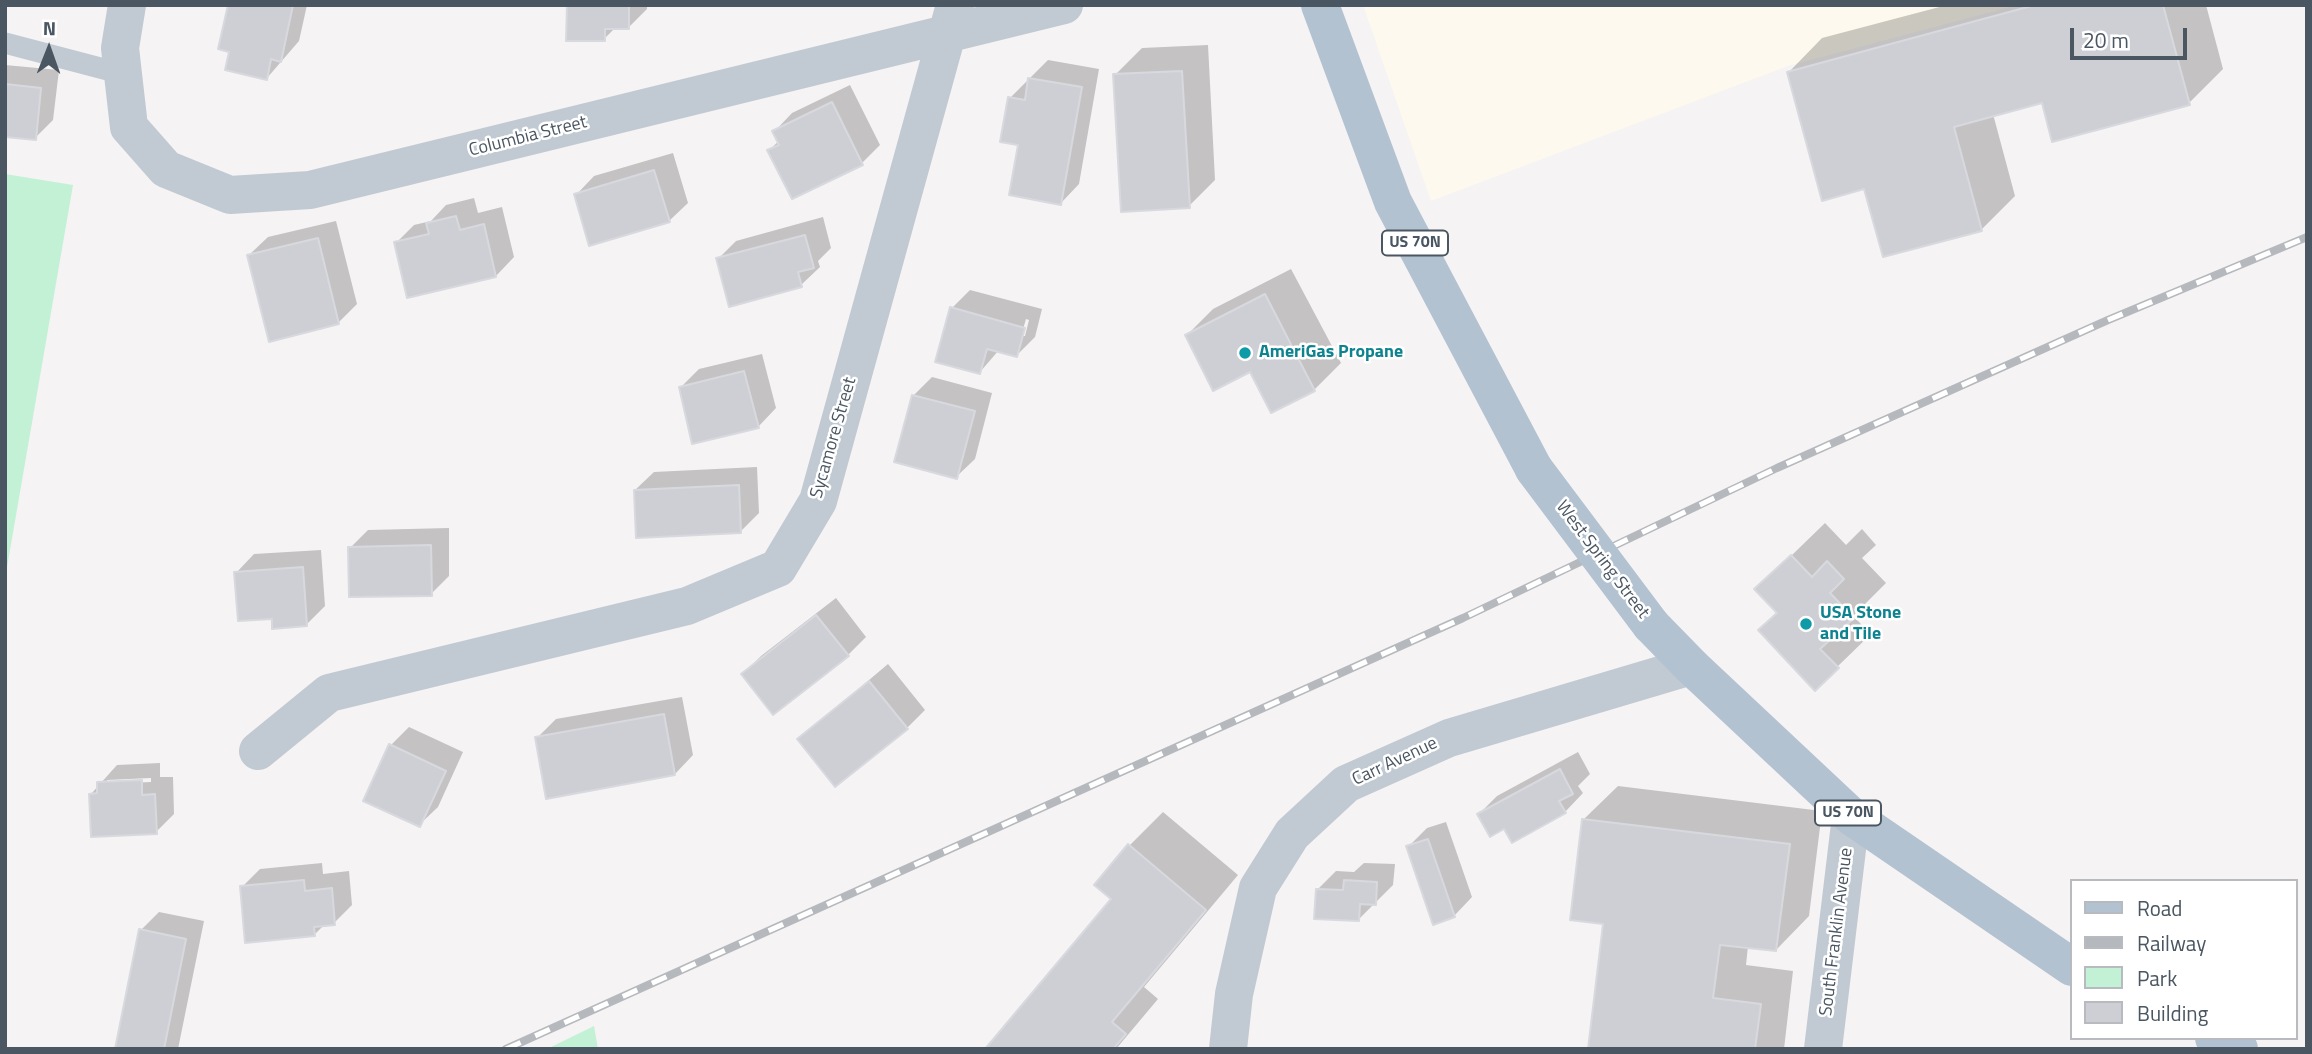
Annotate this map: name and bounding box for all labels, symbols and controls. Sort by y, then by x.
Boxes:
text: N [43,13,56,42]
north arrow [14,14,84,84]
scale bar [2074,14,2191,58]
text: 20 m [2083,24,2129,56]
street label: Columbia Street [467,112,589,162]
road number: US 70N [1382,230,1448,256]
place label: AmeriGas Propane [1259,342,1403,364]
marker: AmeriGas Propane [1237,345,1253,361]
street label: Sycamore Street [806,375,862,501]
street label: West Spring Street [1551,497,1653,623]
place label: USA Stone and Tile [1820,603,1901,646]
marker: USA Stone and Tile [1798,616,1814,632]
street label: Carr Avenue [1349,733,1441,791]
road number: US 70N [1815,800,1881,826]
street label: South Franklin Avenue [1816,847,1858,1017]
legend [2070,879,2298,1040]
text: Road [2137,892,2182,924]
text: Railway [2137,927,2206,959]
text: Park [2137,962,2177,994]
text: Building [2137,997,2208,1029]

